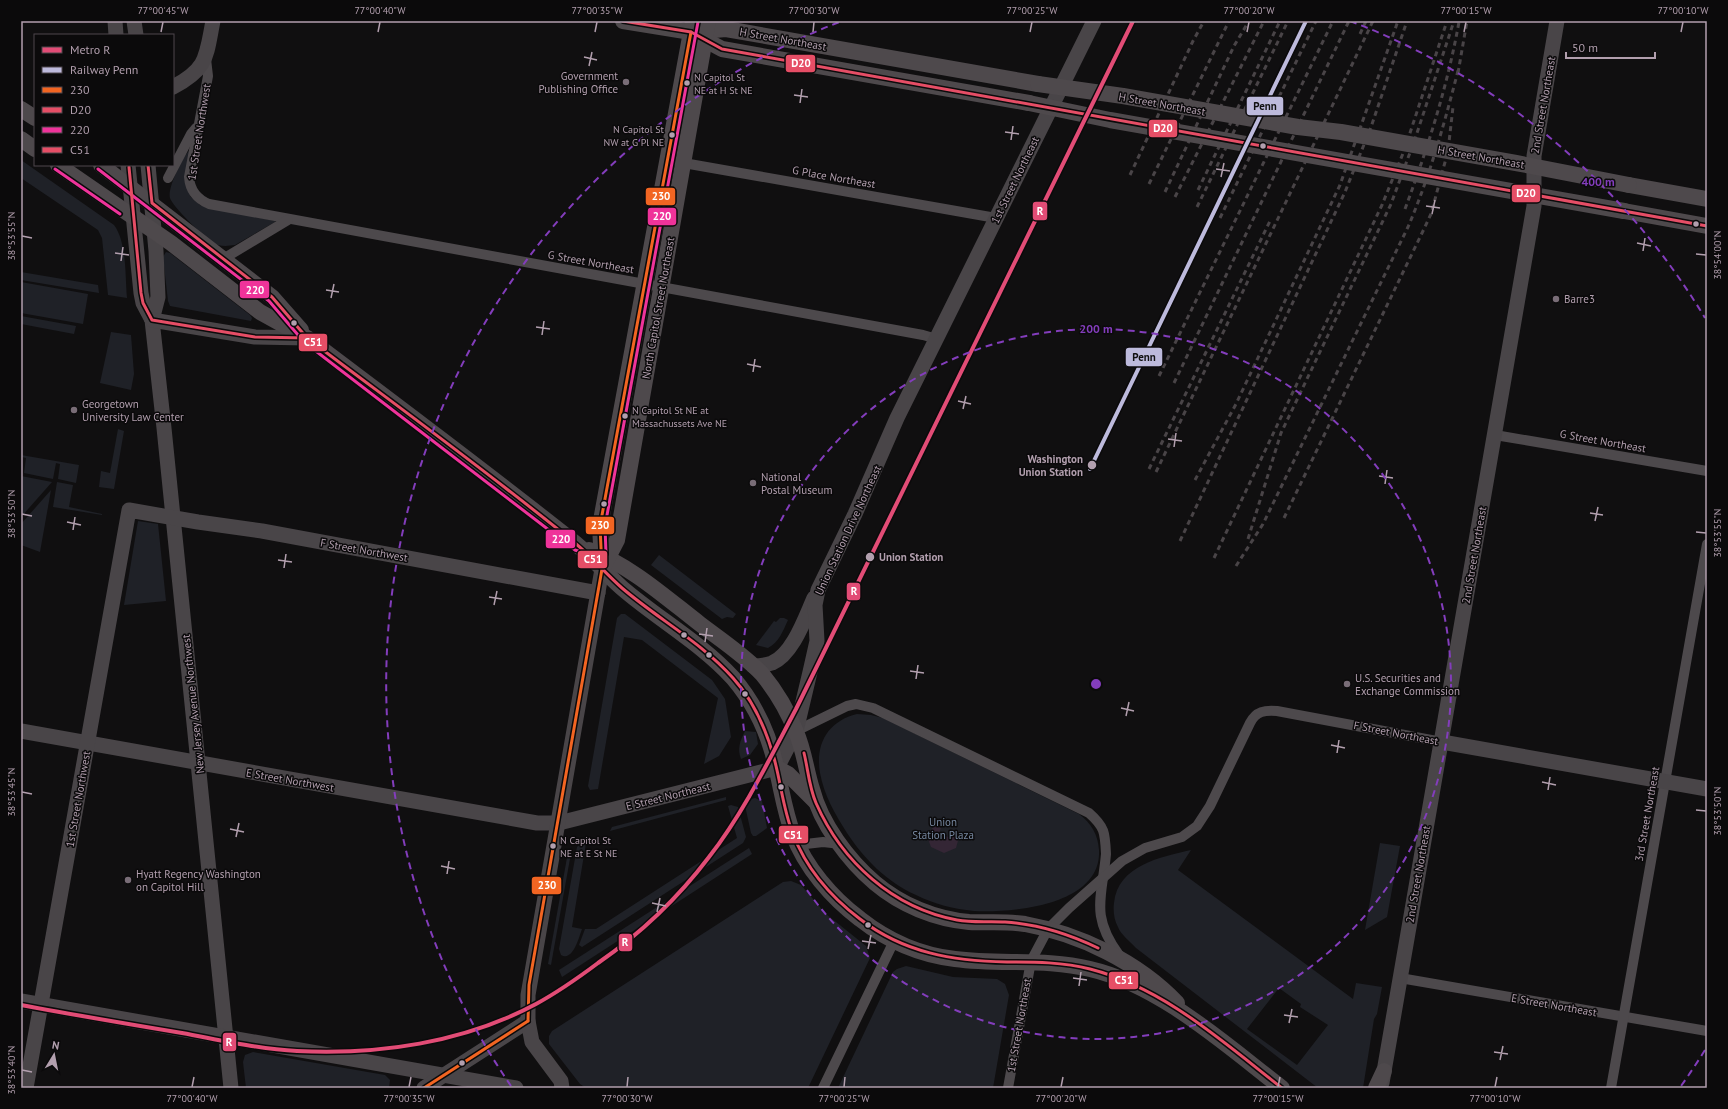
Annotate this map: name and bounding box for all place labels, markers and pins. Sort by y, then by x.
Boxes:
place label: Government Publishing Office [538,69,618,96]
place label: N Capitol St NE at H St NE [694,71,753,97]
marker: Government Publishing Office [621,77,631,87]
marker: N Capitol St NE at H St NE [682,78,692,88]
place label: N Capitol St NW at G Pl NE [603,123,665,149]
marker: N Capitol St NW at G Pl NE [667,130,677,140]
unlabelled marker [1258,141,1268,151]
unlabelled marker [1691,219,1701,229]
place label: Barre3 [1564,292,1595,306]
marker: Barre3 [1551,294,1561,304]
unlabelled marker [289,318,299,328]
place label: Georgetown University Law Center [82,397,184,424]
place label: N Capitol St NE at Massachussets Ave NE [632,404,727,430]
marker: Georgetown University Law Center [69,405,79,415]
marker: N Capitol St NE at Massachussets Ave NE [620,411,630,421]
place label: Washington Union Station [1019,452,1083,479]
marker: Washington Union Station [1086,459,1098,471]
place label: National Postal Museum [761,470,832,497]
marker: National Postal Museum [748,478,758,488]
unlabelled marker [599,499,609,509]
place label: Union Station [879,550,943,564]
marker: Union Station [864,551,876,563]
unlabelled marker [679,630,689,640]
unlabelled marker [704,650,714,660]
place label: U.S. Securities and Exchange Commission [1355,671,1460,698]
centre of rings [1089,677,1103,691]
marker: U.S. Securities and Exchange Commission [1342,679,1352,689]
unlabelled marker [740,689,750,699]
unlabelled marker [776,782,786,792]
place label: N Capitol St NE at E St NE [560,834,617,860]
marker: N Capitol St NE at E St NE [548,841,558,851]
place label: Hyatt Regency Washington on Capitol Hill [136,867,261,894]
marker: Hyatt Regency Washington on Capitol Hill [123,875,133,885]
unlabelled marker [863,920,873,930]
unlabelled marker [457,1058,467,1068]

